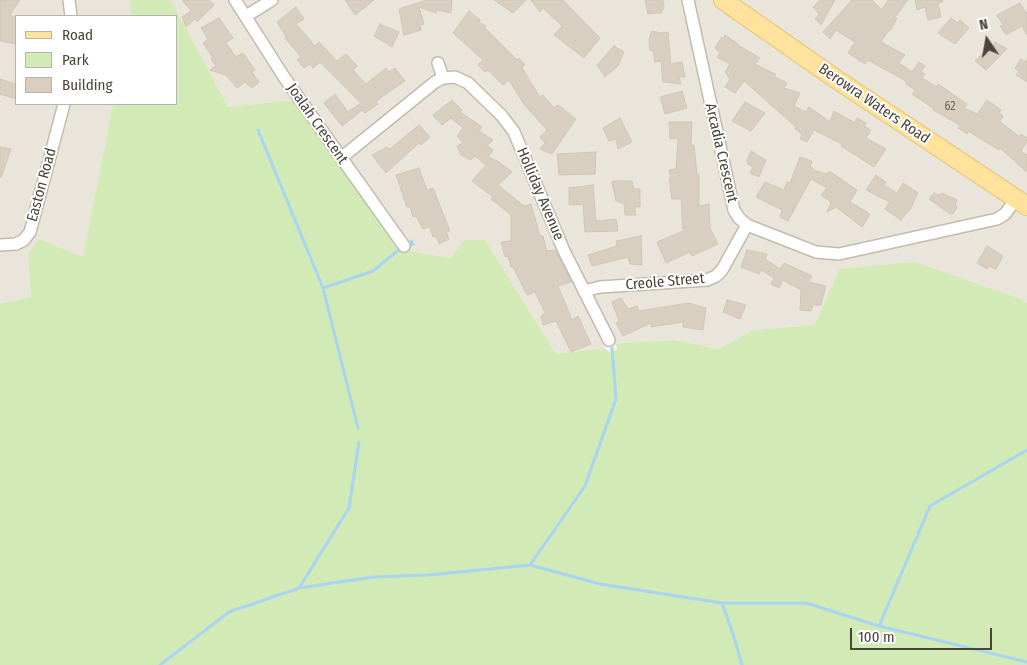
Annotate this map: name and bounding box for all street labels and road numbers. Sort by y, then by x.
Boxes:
street label: Berowra Waters Road [815,60,933,148]
street label: Joalah Crescent [283,80,351,168]
street label: Arcadia Crescent [701,102,741,204]
street label: Holliday Avenue [512,145,568,243]
street label: Easton Road [24,146,60,224]
street label: Creole Street [625,270,705,294]

